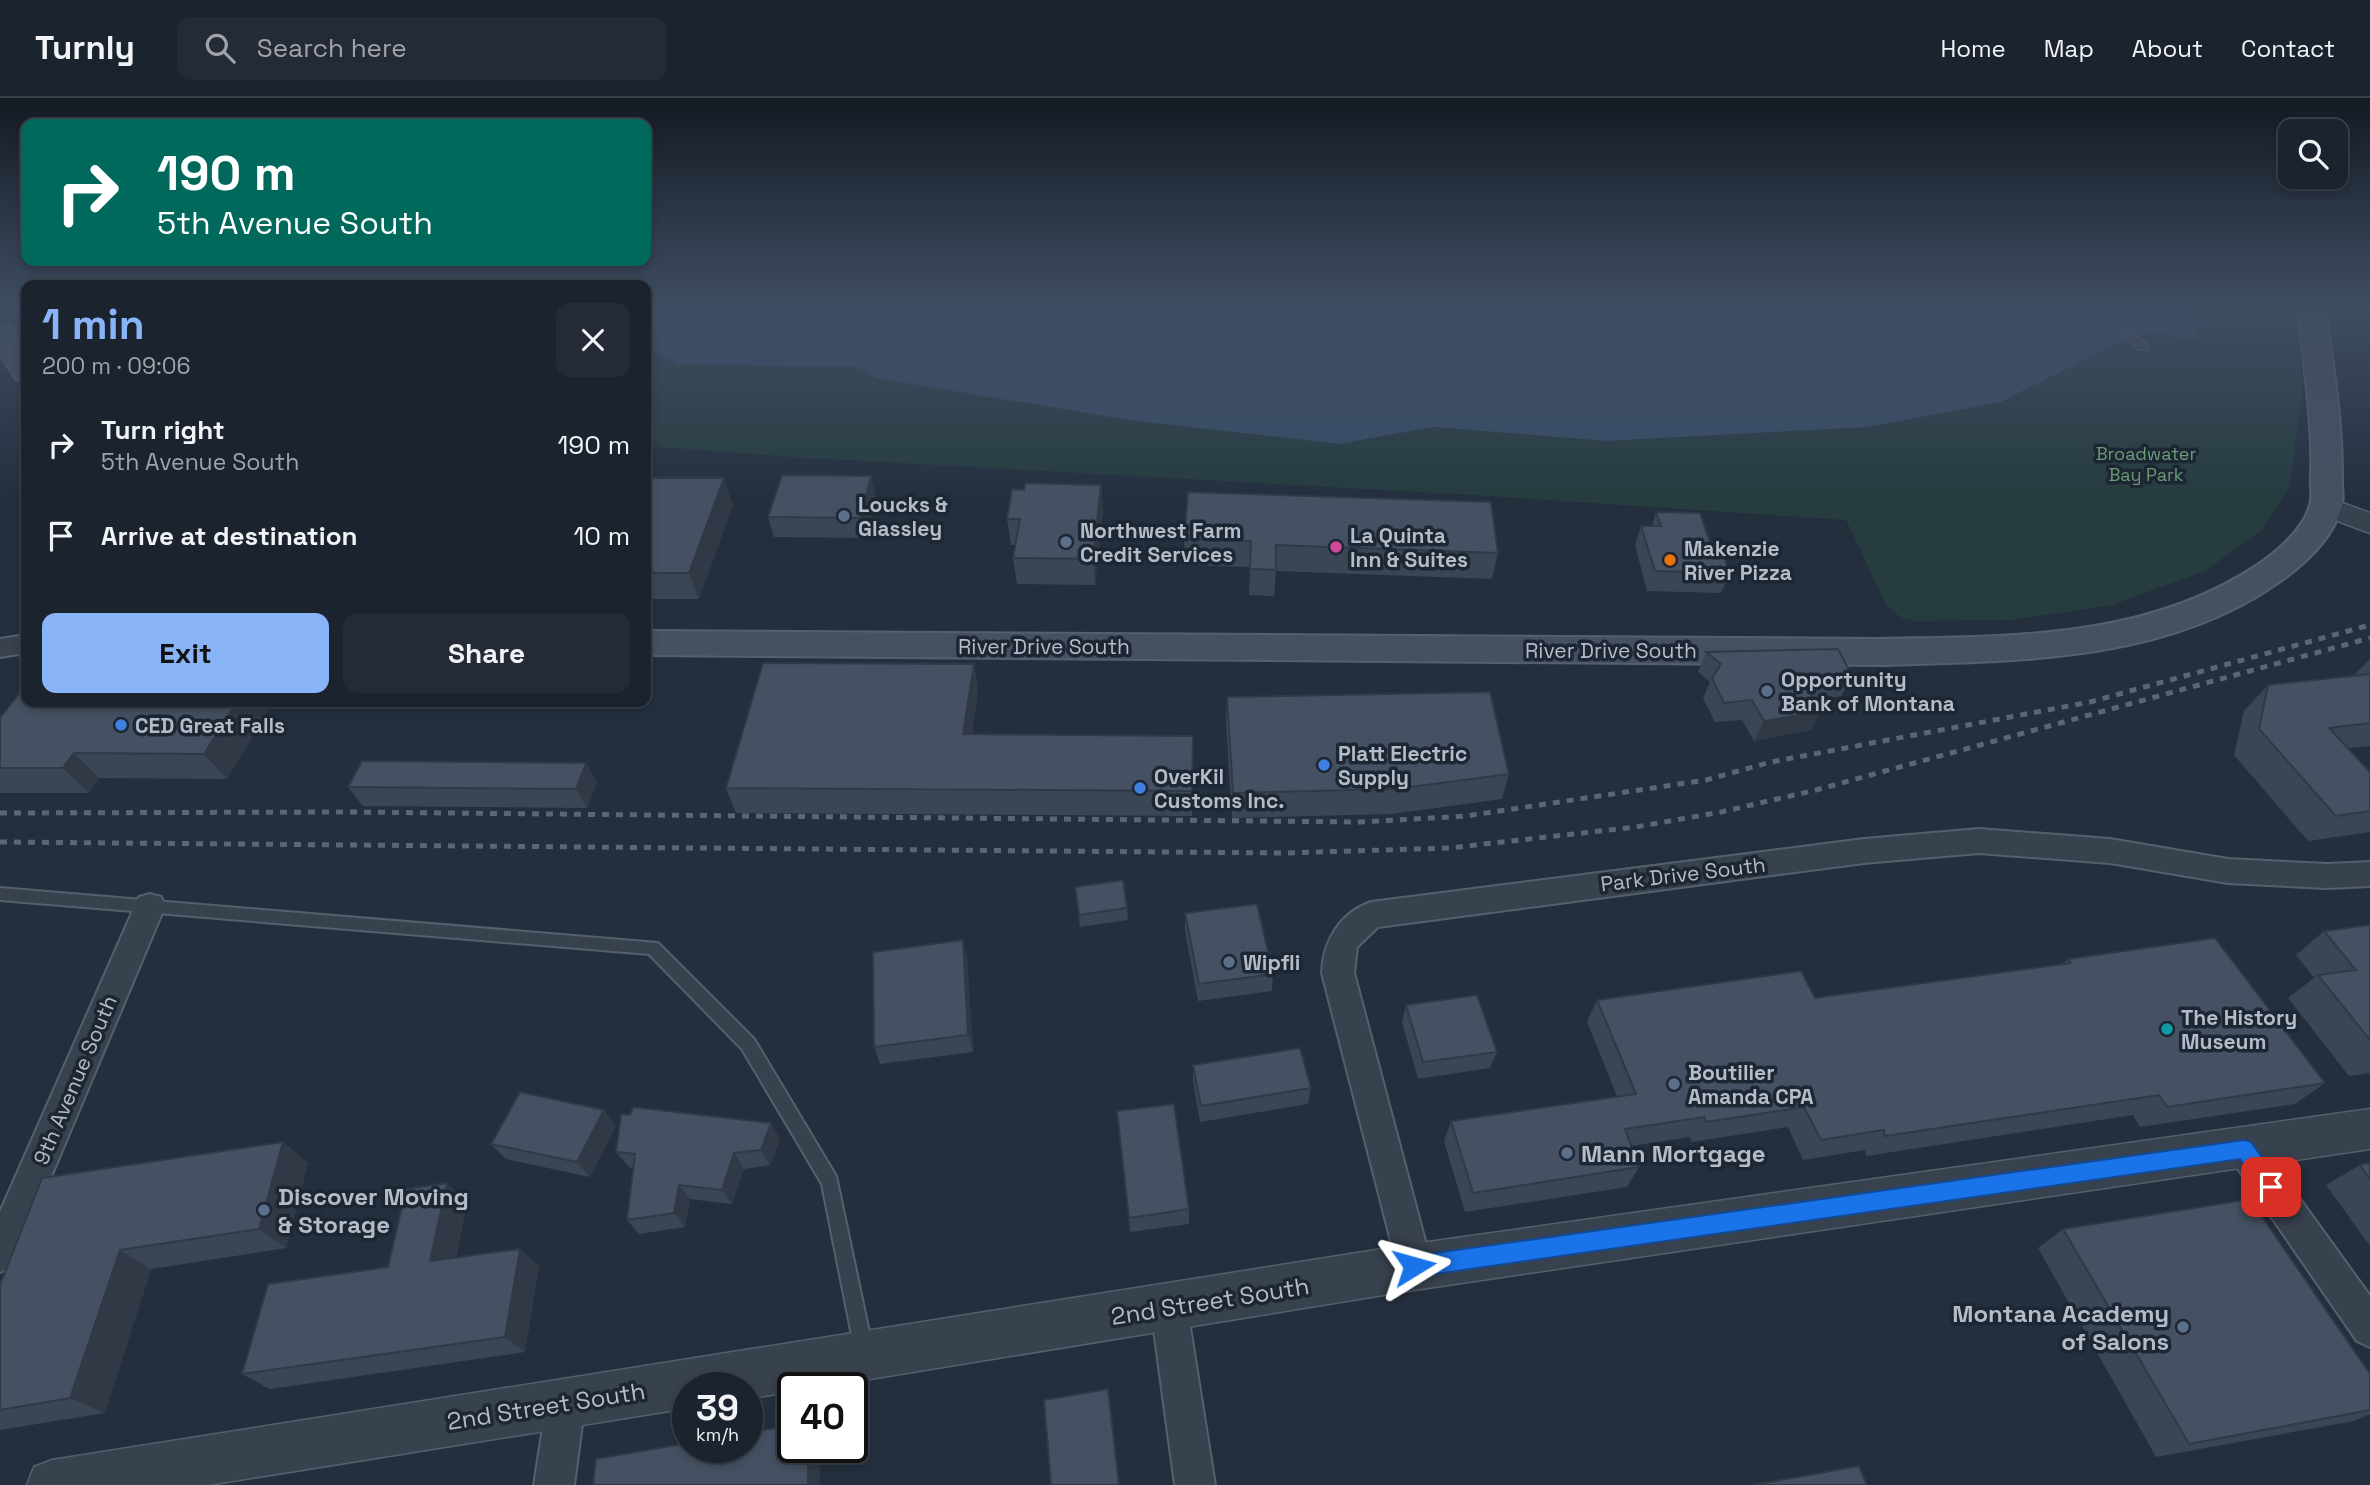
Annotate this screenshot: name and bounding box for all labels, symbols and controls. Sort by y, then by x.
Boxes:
search box [177,17,667,80]
text: Turnly [35,27,135,69]
icon: search [201,29,239,67]
text: Search here [257,31,407,65]
text: Home [1940,33,2006,64]
text: Map [2044,33,2094,64]
text: About [2132,33,2203,64]
text: Contact [2241,33,2335,64]
map controls [2278,119,2348,189]
button: search [2278,119,2348,189]
text: 190 m [157,142,295,204]
icon: right [42,147,133,238]
text: 5th Avenue South [157,203,433,243]
text: 1 min [42,298,145,351]
button: close [556,303,630,377]
text: 200 m · 09:06 [42,351,191,381]
text: Turn right [101,413,225,447]
icon: right [42,426,80,464]
text: 190 m [558,428,630,462]
park label: Broadwater Bay Park [2096,442,2197,486]
text: 5th Avenue South [101,447,299,477]
place label: Loucks & Glassley [858,491,948,542]
marker: Loucks & Glassley [836,508,852,524]
icon: arrive [42,517,80,555]
place label: Northwest Farm Credit Services [1080,517,1241,568]
text: Arrive at destination [101,519,358,553]
text: 10 m [573,519,630,553]
place label: La Quinta Inn & Suites [1350,522,1468,573]
marker: Northwest Farm Credit Services [1058,534,1074,550]
place label: Makenzie River Pizza [1684,535,1792,586]
marker: La Quinta Inn & Suites [1328,539,1344,555]
marker: Makenzie River Pizza [1662,552,1678,568]
button: Exit [42,613,329,693]
button: Share [343,613,630,693]
street label: River Drive South [958,633,1130,660]
street label: River Drive South [1525,637,1697,664]
place label: Opportunity Bank of Montana [1781,666,1955,717]
marker: Opportunity Bank of Montana [1759,683,1775,699]
place label: CED Great Falls [135,712,285,739]
marker: CED Great Falls [113,717,129,733]
place label: Platt Electric Supply [1338,740,1467,791]
marker: Platt Electric Supply [1316,757,1332,773]
place label: OverKil Customs Inc. [1154,763,1285,814]
marker: OverKil Customs Inc. [1132,780,1148,796]
street label: Park Drive South [1599,850,1767,898]
place label: Wipfli [1243,949,1300,976]
marker: Wipfli [1221,954,1237,970]
street label: 9th Avenue South [27,991,123,1169]
place label: The History Museum [2181,1004,2297,1055]
marker: The History Museum [2159,1021,2175,1037]
place label: Boutilier Amanda CPA [1688,1059,1814,1110]
marker: Boutilier Amanda CPA [1666,1076,1682,1092]
place label: Mann Mortgage [1581,1138,1766,1169]
marker: Mann Mortgage [1559,1145,1575,1161]
pin [2241,1157,2301,1217]
icon: arrive [2252,1168,2290,1206]
place label: Discover Moving & Storage [278,1181,469,1240]
marker: Discover Moving & Storage [256,1202,272,1218]
position arrow [1377,1229,1451,1303]
street label: 2nd Street South [1109,1270,1311,1332]
place label: Montana Academy of Salons [1952,1298,2169,1357]
marker: Montana Academy of Salons [2175,1319,2191,1335]
speed limit sign: 40 [777,1372,868,1463]
street label: 2nd Street South [445,1375,647,1437]
text: 39 [696,1386,739,1430]
text: km/h [696,1423,739,1446]

